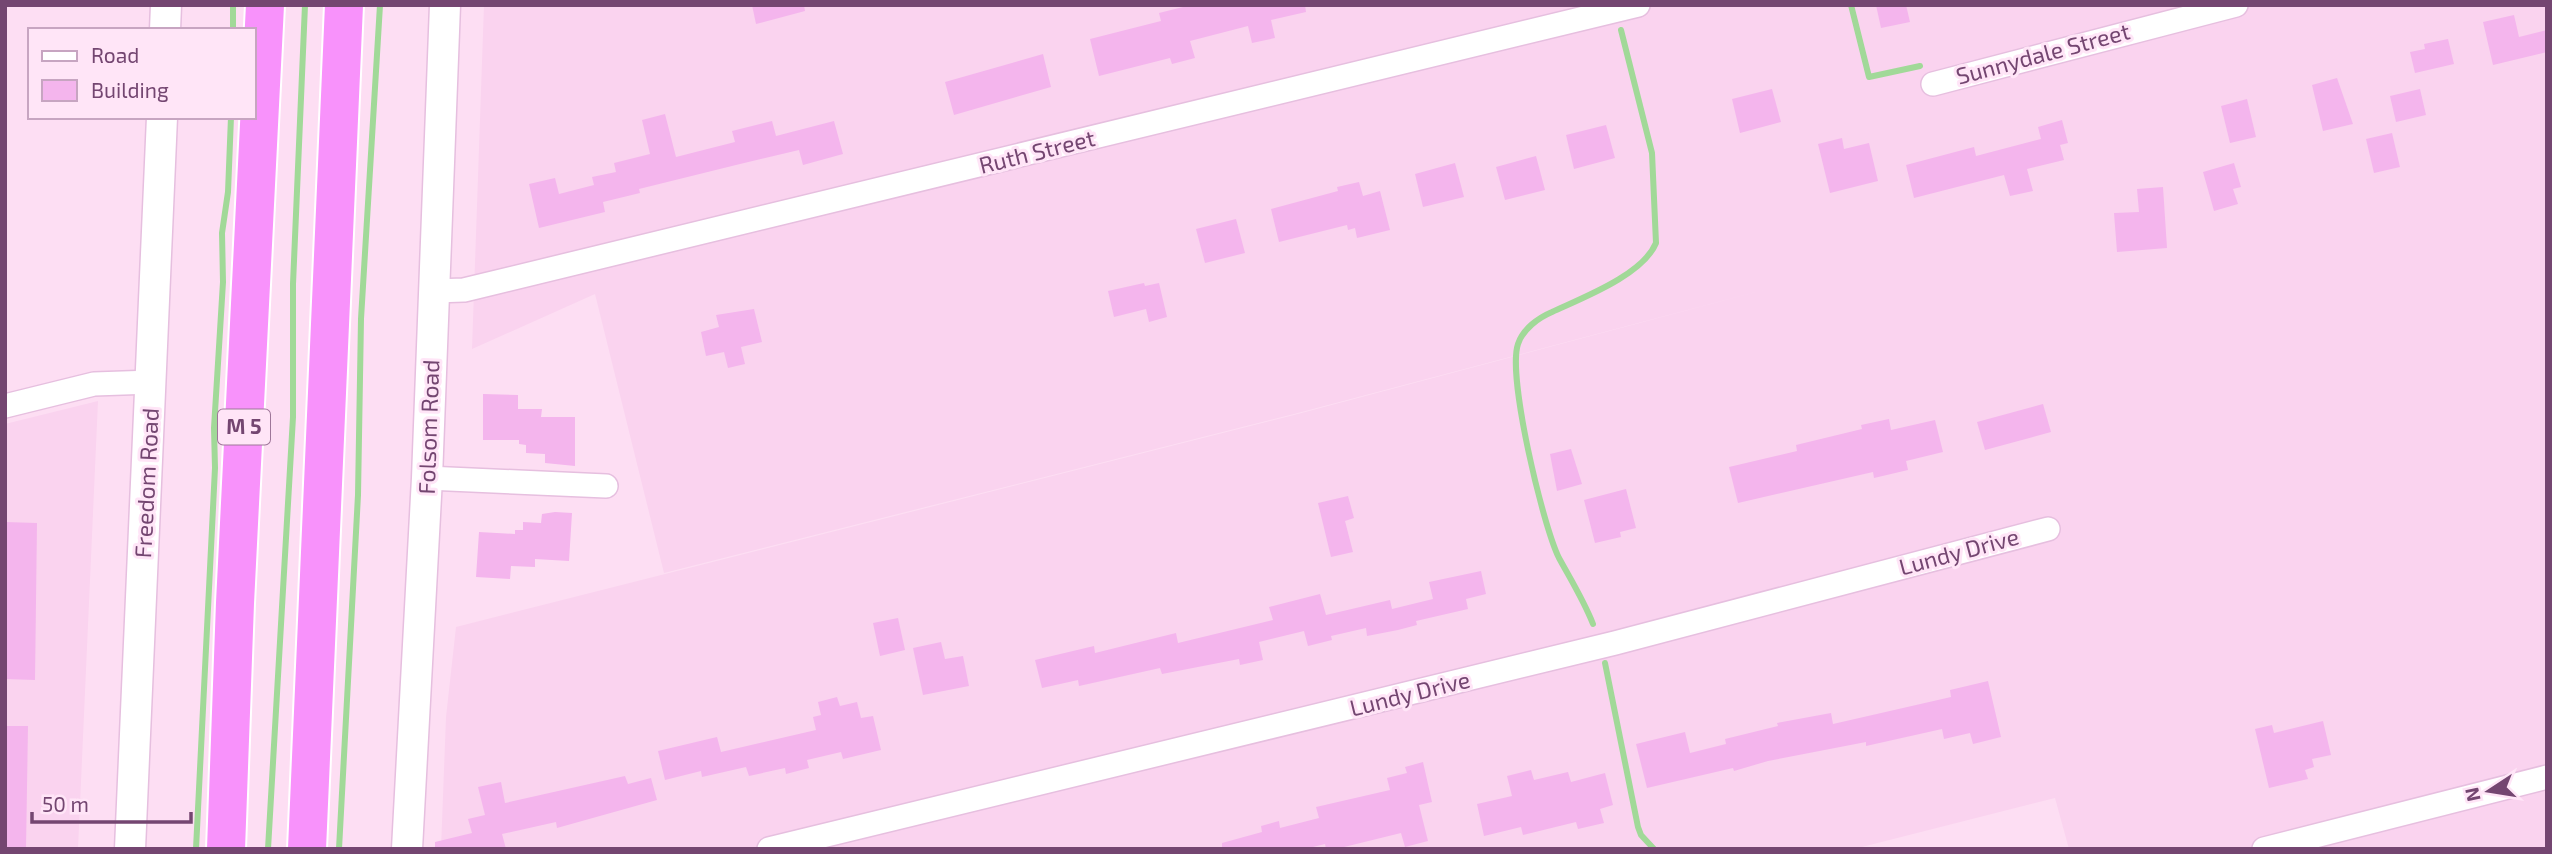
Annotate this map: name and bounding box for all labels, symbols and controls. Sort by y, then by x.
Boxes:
street label: Sunnydale Street [1953,16,2133,90]
legend [28,28,256,119]
text: Road [91,42,139,67]
text: Building [91,77,169,102]
street label: Ruth Street [976,123,1098,179]
street label: Folsom Road [412,359,444,495]
street label: Freedom Road [128,407,164,559]
road number: M 5 [218,410,270,444]
street label: Lundy Drive [1896,522,2022,580]
street label: Lundy Drive [1347,665,1473,721]
north arrow [2454,756,2524,826]
scale bar [32,780,191,824]
text: N [2459,786,2485,804]
text: 50 m [42,791,89,816]

